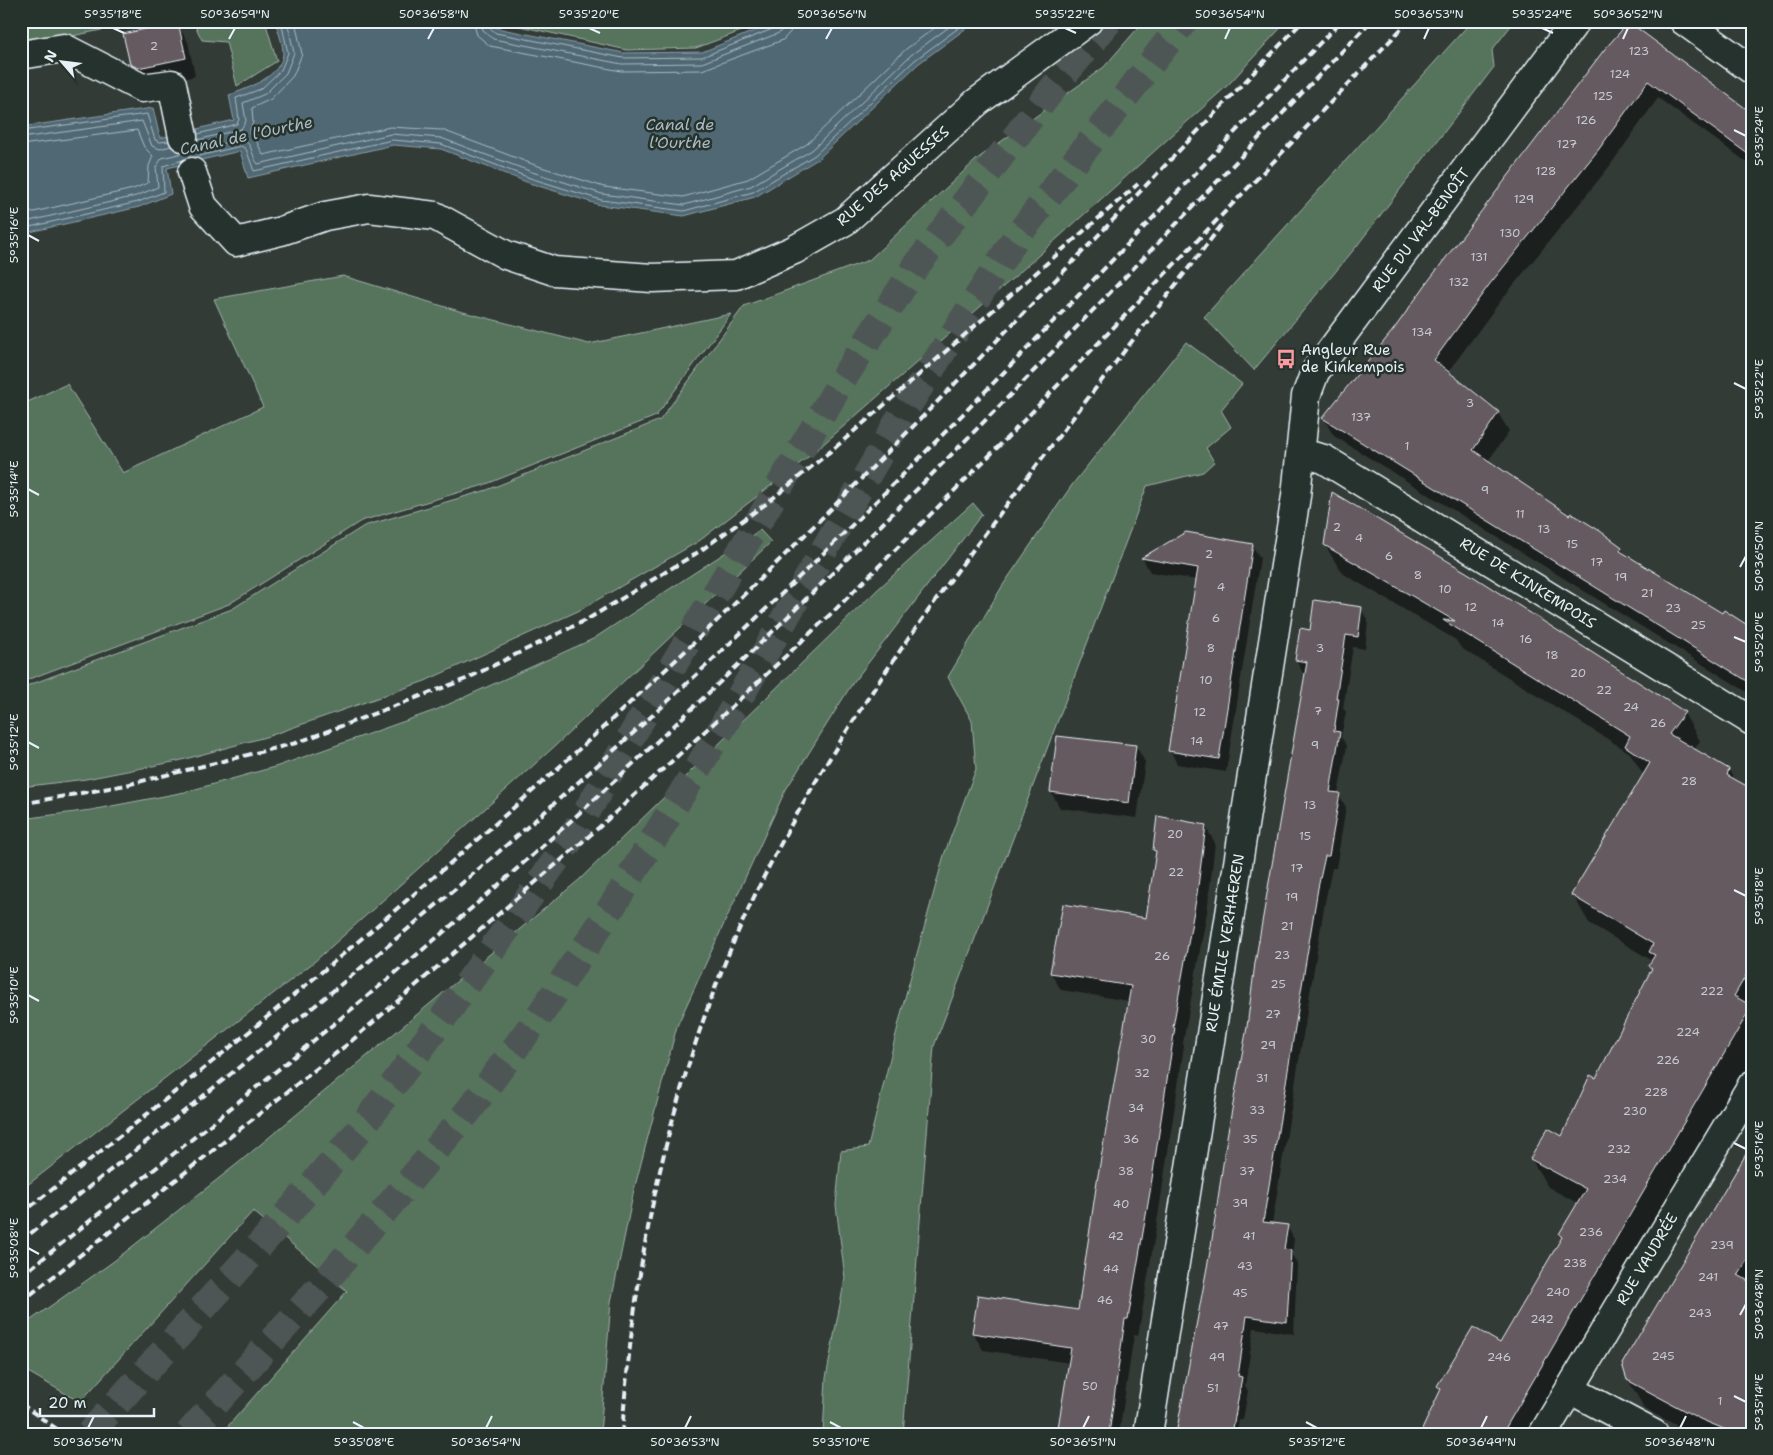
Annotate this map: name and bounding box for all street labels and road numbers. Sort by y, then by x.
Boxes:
street label: RUE DES AGUESSES [833,122,953,230]
street label: RUE DU VAL-BENOÎT [1367,163,1474,296]
street label: RUE DE KINKEMPOIS [1456,533,1600,633]
street label: RUE ÉMILE VERHAEREN [1200,852,1249,1034]
street label: RUE VAUDRÉE [1611,1209,1682,1309]

